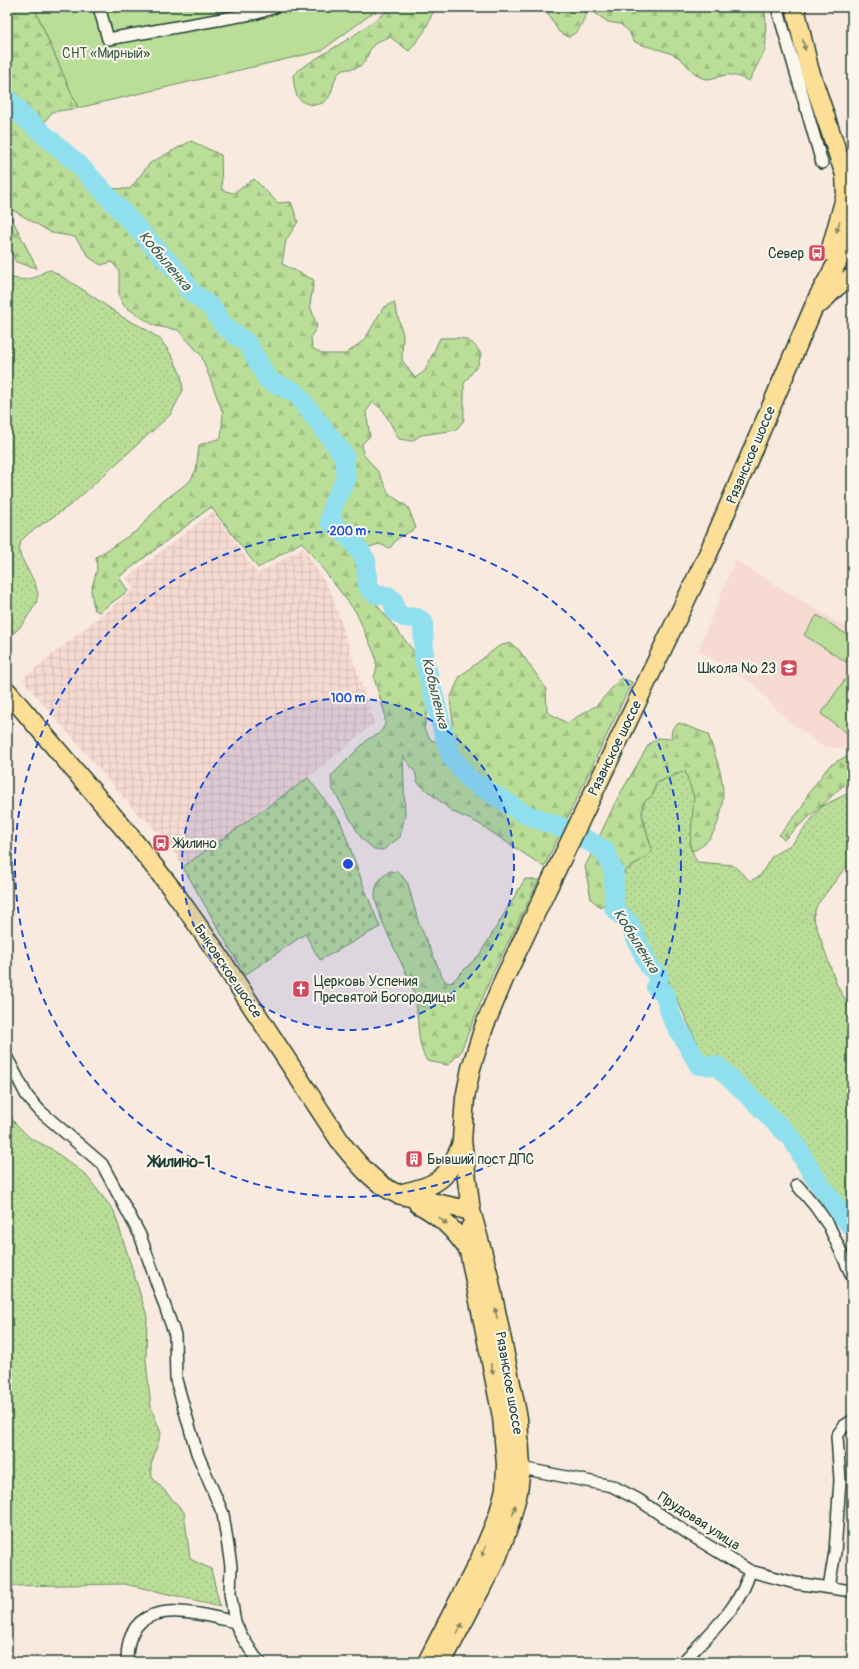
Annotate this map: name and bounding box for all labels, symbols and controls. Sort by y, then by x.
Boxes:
one-way arrow [801,39,807,51]
park label: СНТ «Мирный» [62,45,150,62]
one-way arrow [835,221,841,233]
water label: Кобыленка [134,227,196,296]
bus stop icon: Север [807,243,827,263]
place label: Север [768,245,804,262]
street label: Рязанское шоссе [723,404,779,506]
text: 200 m [330,524,367,539]
water label: Кобыленка [417,656,453,731]
school or university icon: Школа № 23 [779,658,799,678]
place label: Школа № 23 [698,660,776,677]
text: 100 m [331,691,366,706]
street label: Рязанское шоссе [585,697,646,799]
bus stop icon: Жилино [151,833,171,853]
place label: Жилино [172,835,217,852]
centre of rings [341,857,355,871]
water label: Кобыленка [609,905,664,978]
street label: Быковское шоссе [190,921,266,1021]
place label: Церковь Успения Пресвятой Богородицы [314,973,456,1006]
church icon: Церковь Успения Пресвятой Богородицы [291,979,311,999]
building icon: Бывший пост ДПС [404,1149,424,1169]
place label: Бывший пост ДПС [427,1151,535,1168]
district label: Жилино-1 [146,1152,211,1172]
one-way arrow [438,1216,448,1225]
one-way arrow [493,1307,499,1319]
street label: Рязанское шоссе [492,1330,526,1436]
one-way arrow [490,1363,496,1376]
street label: Прудовая улица [655,1488,743,1554]
one-way arrow [511,1503,517,1516]
one-way arrow [480,1545,486,1557]
one-way arrow [457,1622,463,1634]

